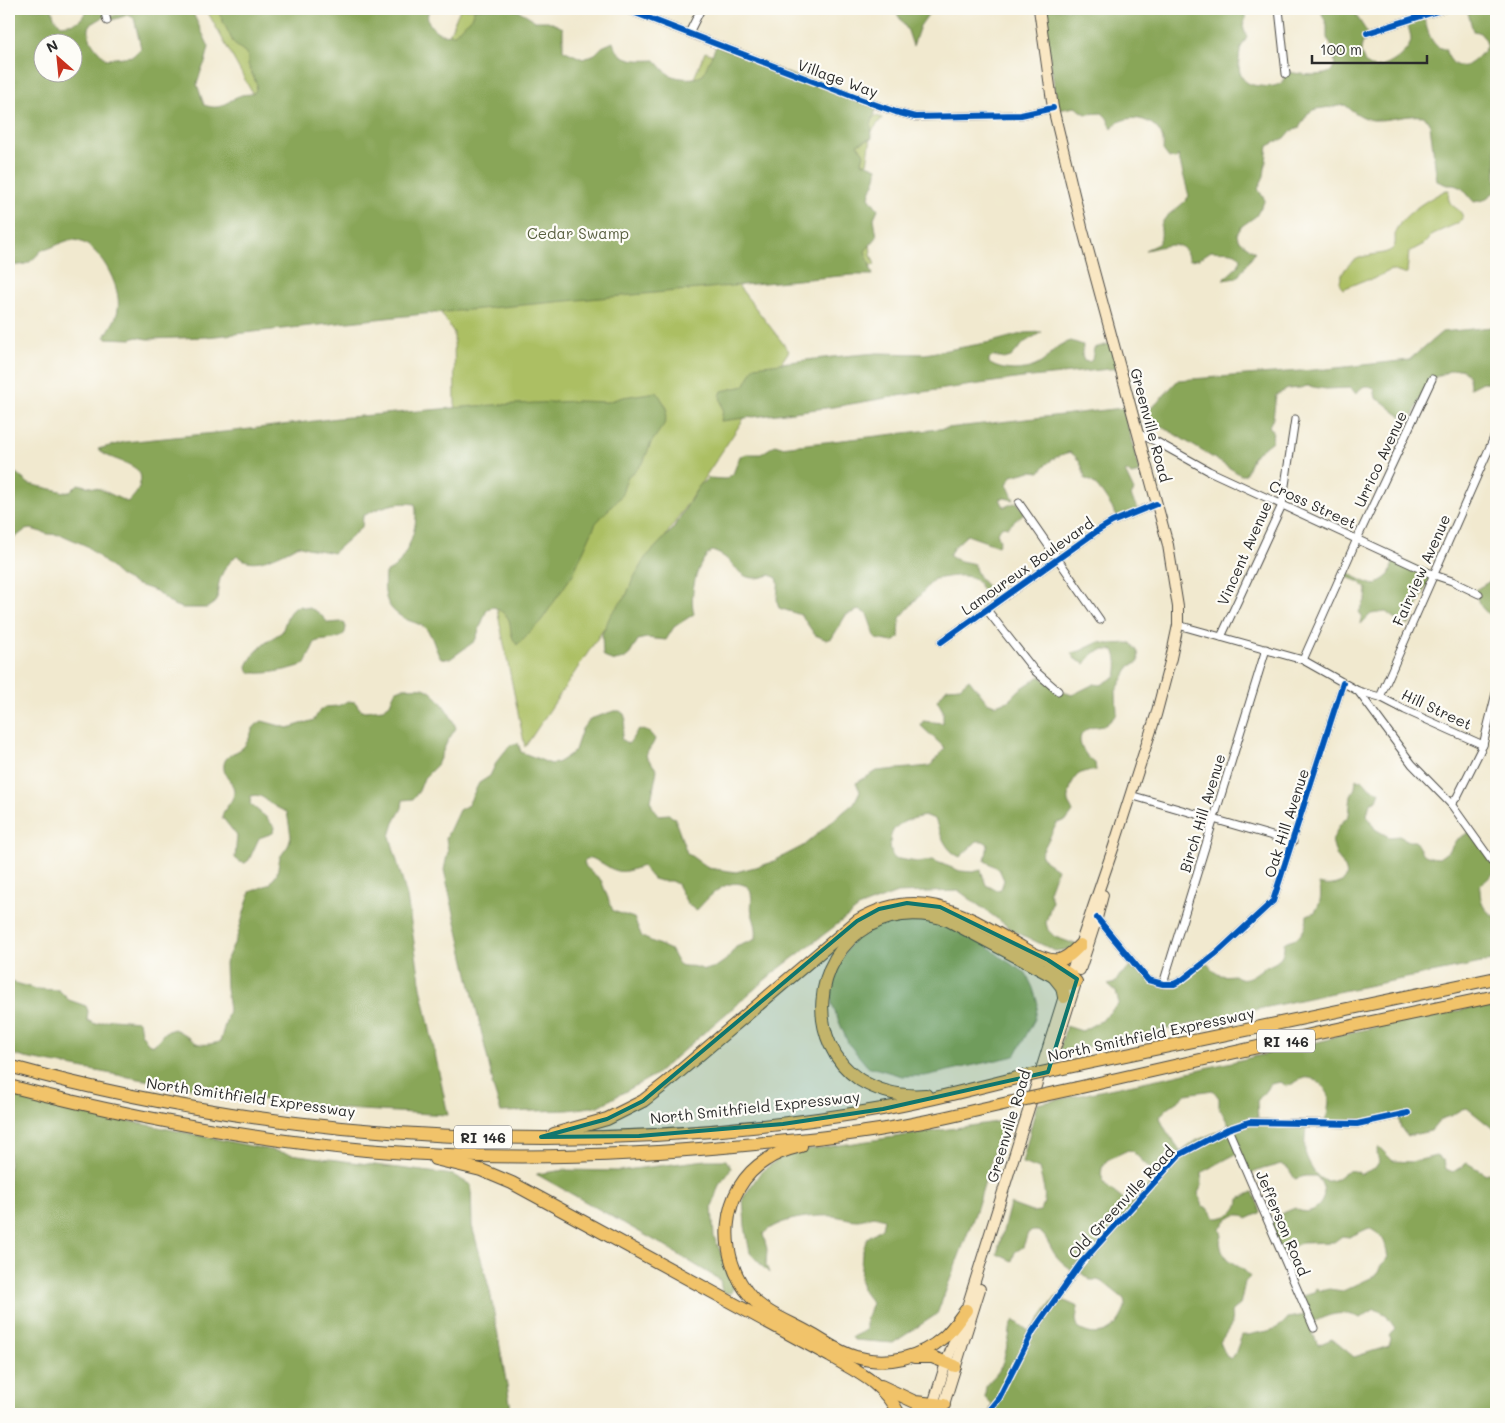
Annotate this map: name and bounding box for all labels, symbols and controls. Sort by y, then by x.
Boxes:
north arrow [32,32,82,82]
scale bar [1312,32,1428,64]
text: N [43,35,61,57]
text: 100 m [1320,39,1362,59]
street label: Village Way [795,54,881,102]
park label: Cedar Swamp [527,223,629,243]
street label: Greenville Road [1126,366,1176,484]
street label: Urrico Avenue [1349,408,1411,510]
street label: Cross Street [1266,475,1360,533]
street label: Vincent Avenue [1212,498,1276,608]
street label: Fairview Avenue [1387,511,1455,629]
street label: Lamoureux Boulevard [957,513,1097,619]
street label: Hill Street [1399,684,1475,734]
street label: Birch Hill Avenue [1174,751,1230,875]
street label: Oak Hill Avenue [1259,766,1313,880]
street label: North Smithfield Expressway [1046,1002,1256,1066]
road number: RI 146 [1257,1030,1315,1052]
street label: Greenville Road [981,1067,1035,1185]
street label: North Smithfield Expressway [145,1072,357,1122]
street label: North Smithfield Expressway [649,1086,861,1128]
road number: RI 146 [454,1126,512,1148]
street label: Old Greenville Road [1064,1141,1178,1263]
street label: Jefferson Road [1252,1167,1314,1279]

